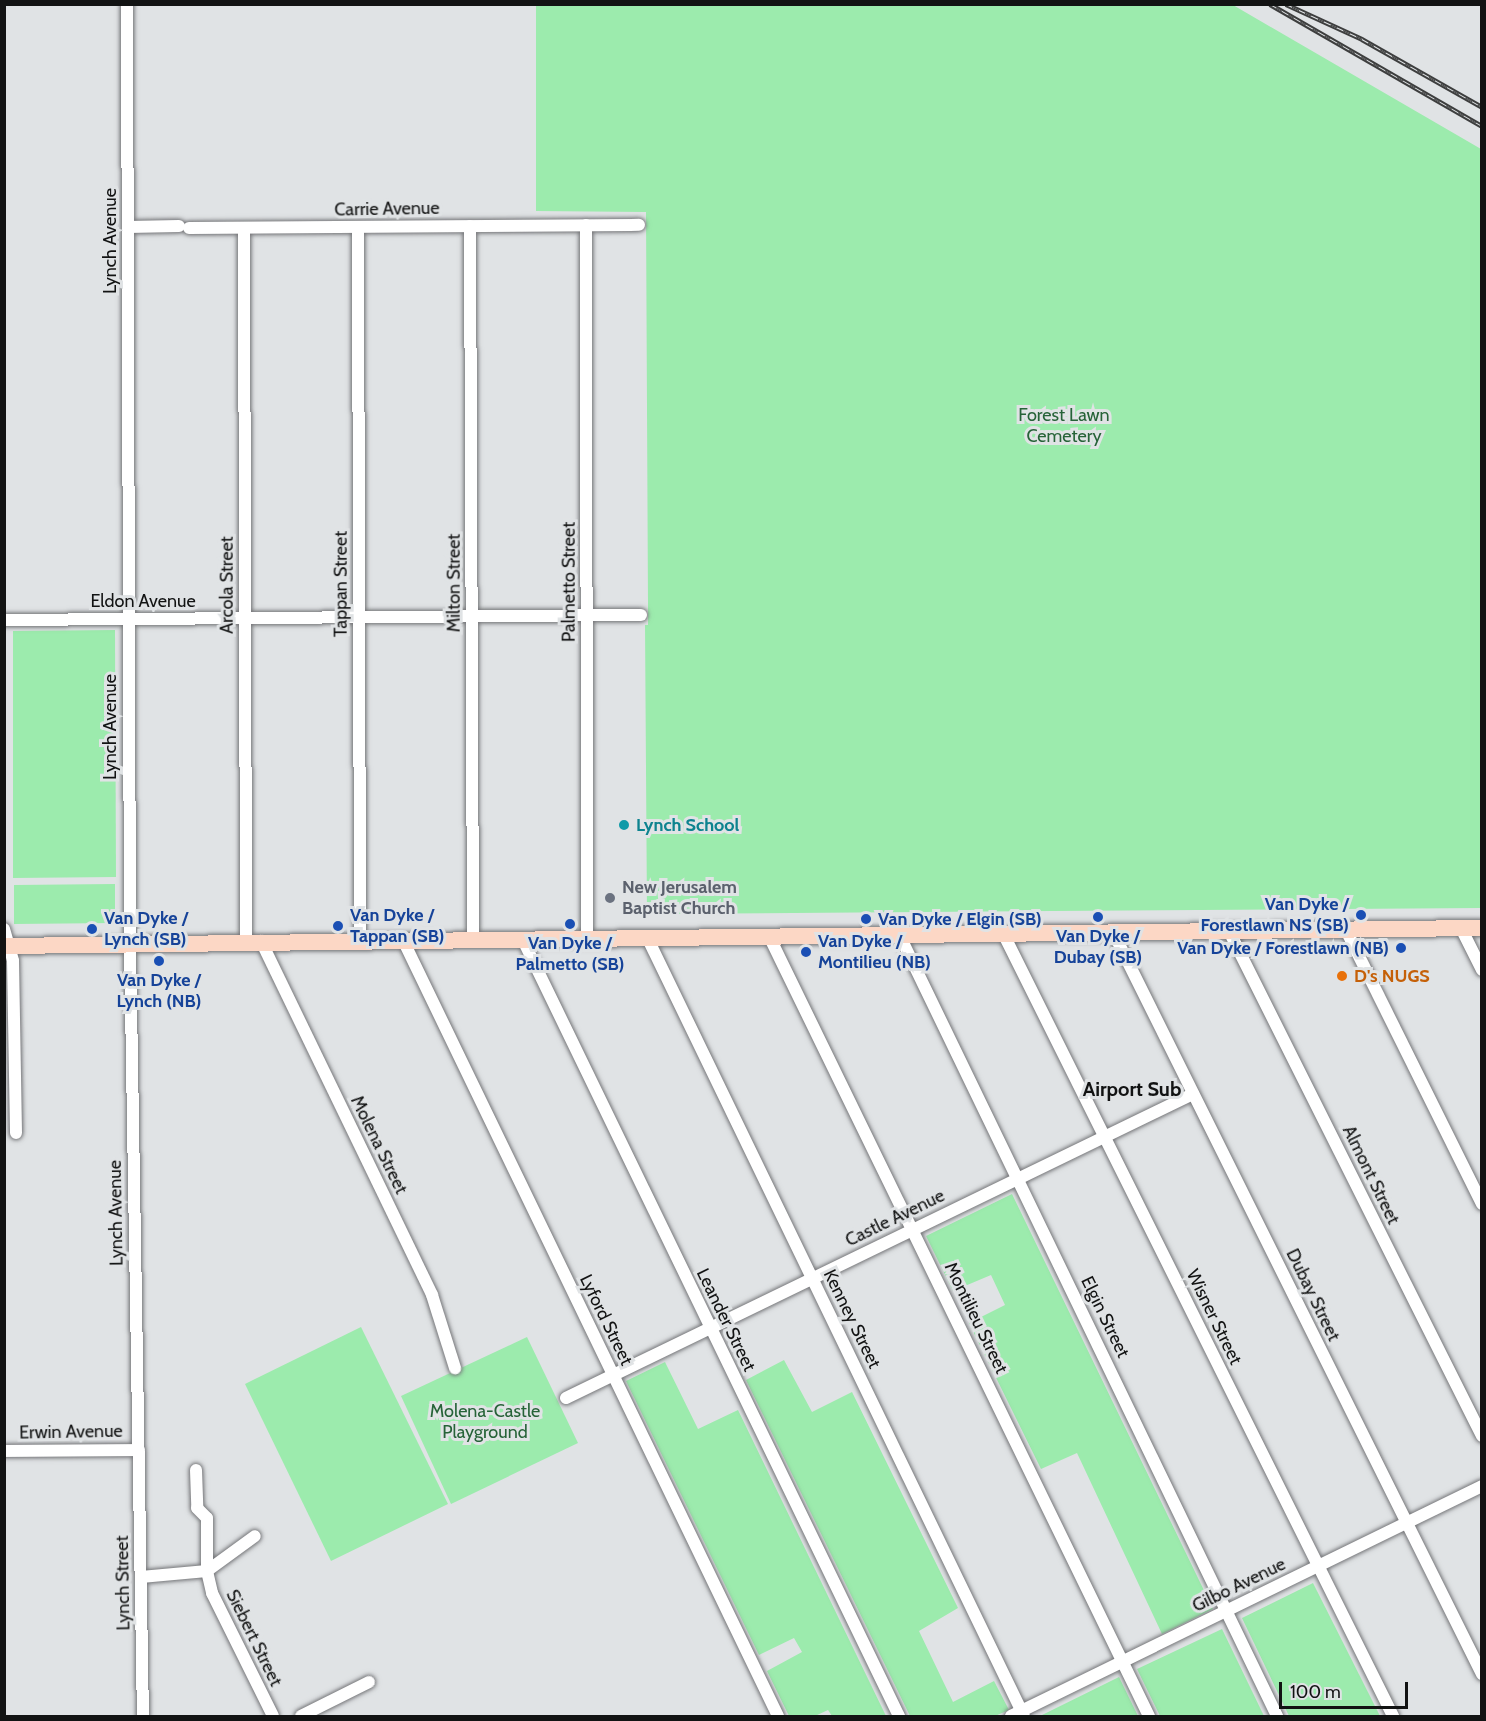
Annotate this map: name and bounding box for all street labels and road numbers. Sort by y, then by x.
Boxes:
street label: Lynch Avenue [99,188,121,294]
street label: Carrie Avenue [334,197,440,221]
street label: Palmetto Street [558,522,580,642]
street label: Tappan Street [330,531,352,637]
street label: Milton Street [443,534,465,632]
street label: Arcola Street [216,536,238,634]
street label: Eldon Avenue [90,590,196,612]
street label: Lynch Avenue [99,674,121,780]
street label: Molena Street [346,1092,412,1198]
street label: Almont Street [1338,1122,1404,1228]
street label: Lynch Avenue [104,1160,128,1266]
street label: Castle Avenue [842,1185,948,1251]
street label: Dubay Street [1281,1245,1345,1345]
street label: Montilieu Street [940,1259,1012,1377]
street label: Leander Street [692,1265,760,1375]
street label: Kenney Street [819,1266,885,1372]
street label: Wisner Street [1182,1266,1246,1368]
street label: Lyford Street [575,1271,637,1369]
street label: Elgin Street [1076,1273,1134,1361]
street label: Erwin Avenue [19,1420,123,1444]
street label: Lynch Street [111,1535,135,1631]
street label: Gilbo Avenue [1189,1553,1289,1617]
street label: Siebert Street [221,1586,287,1690]

